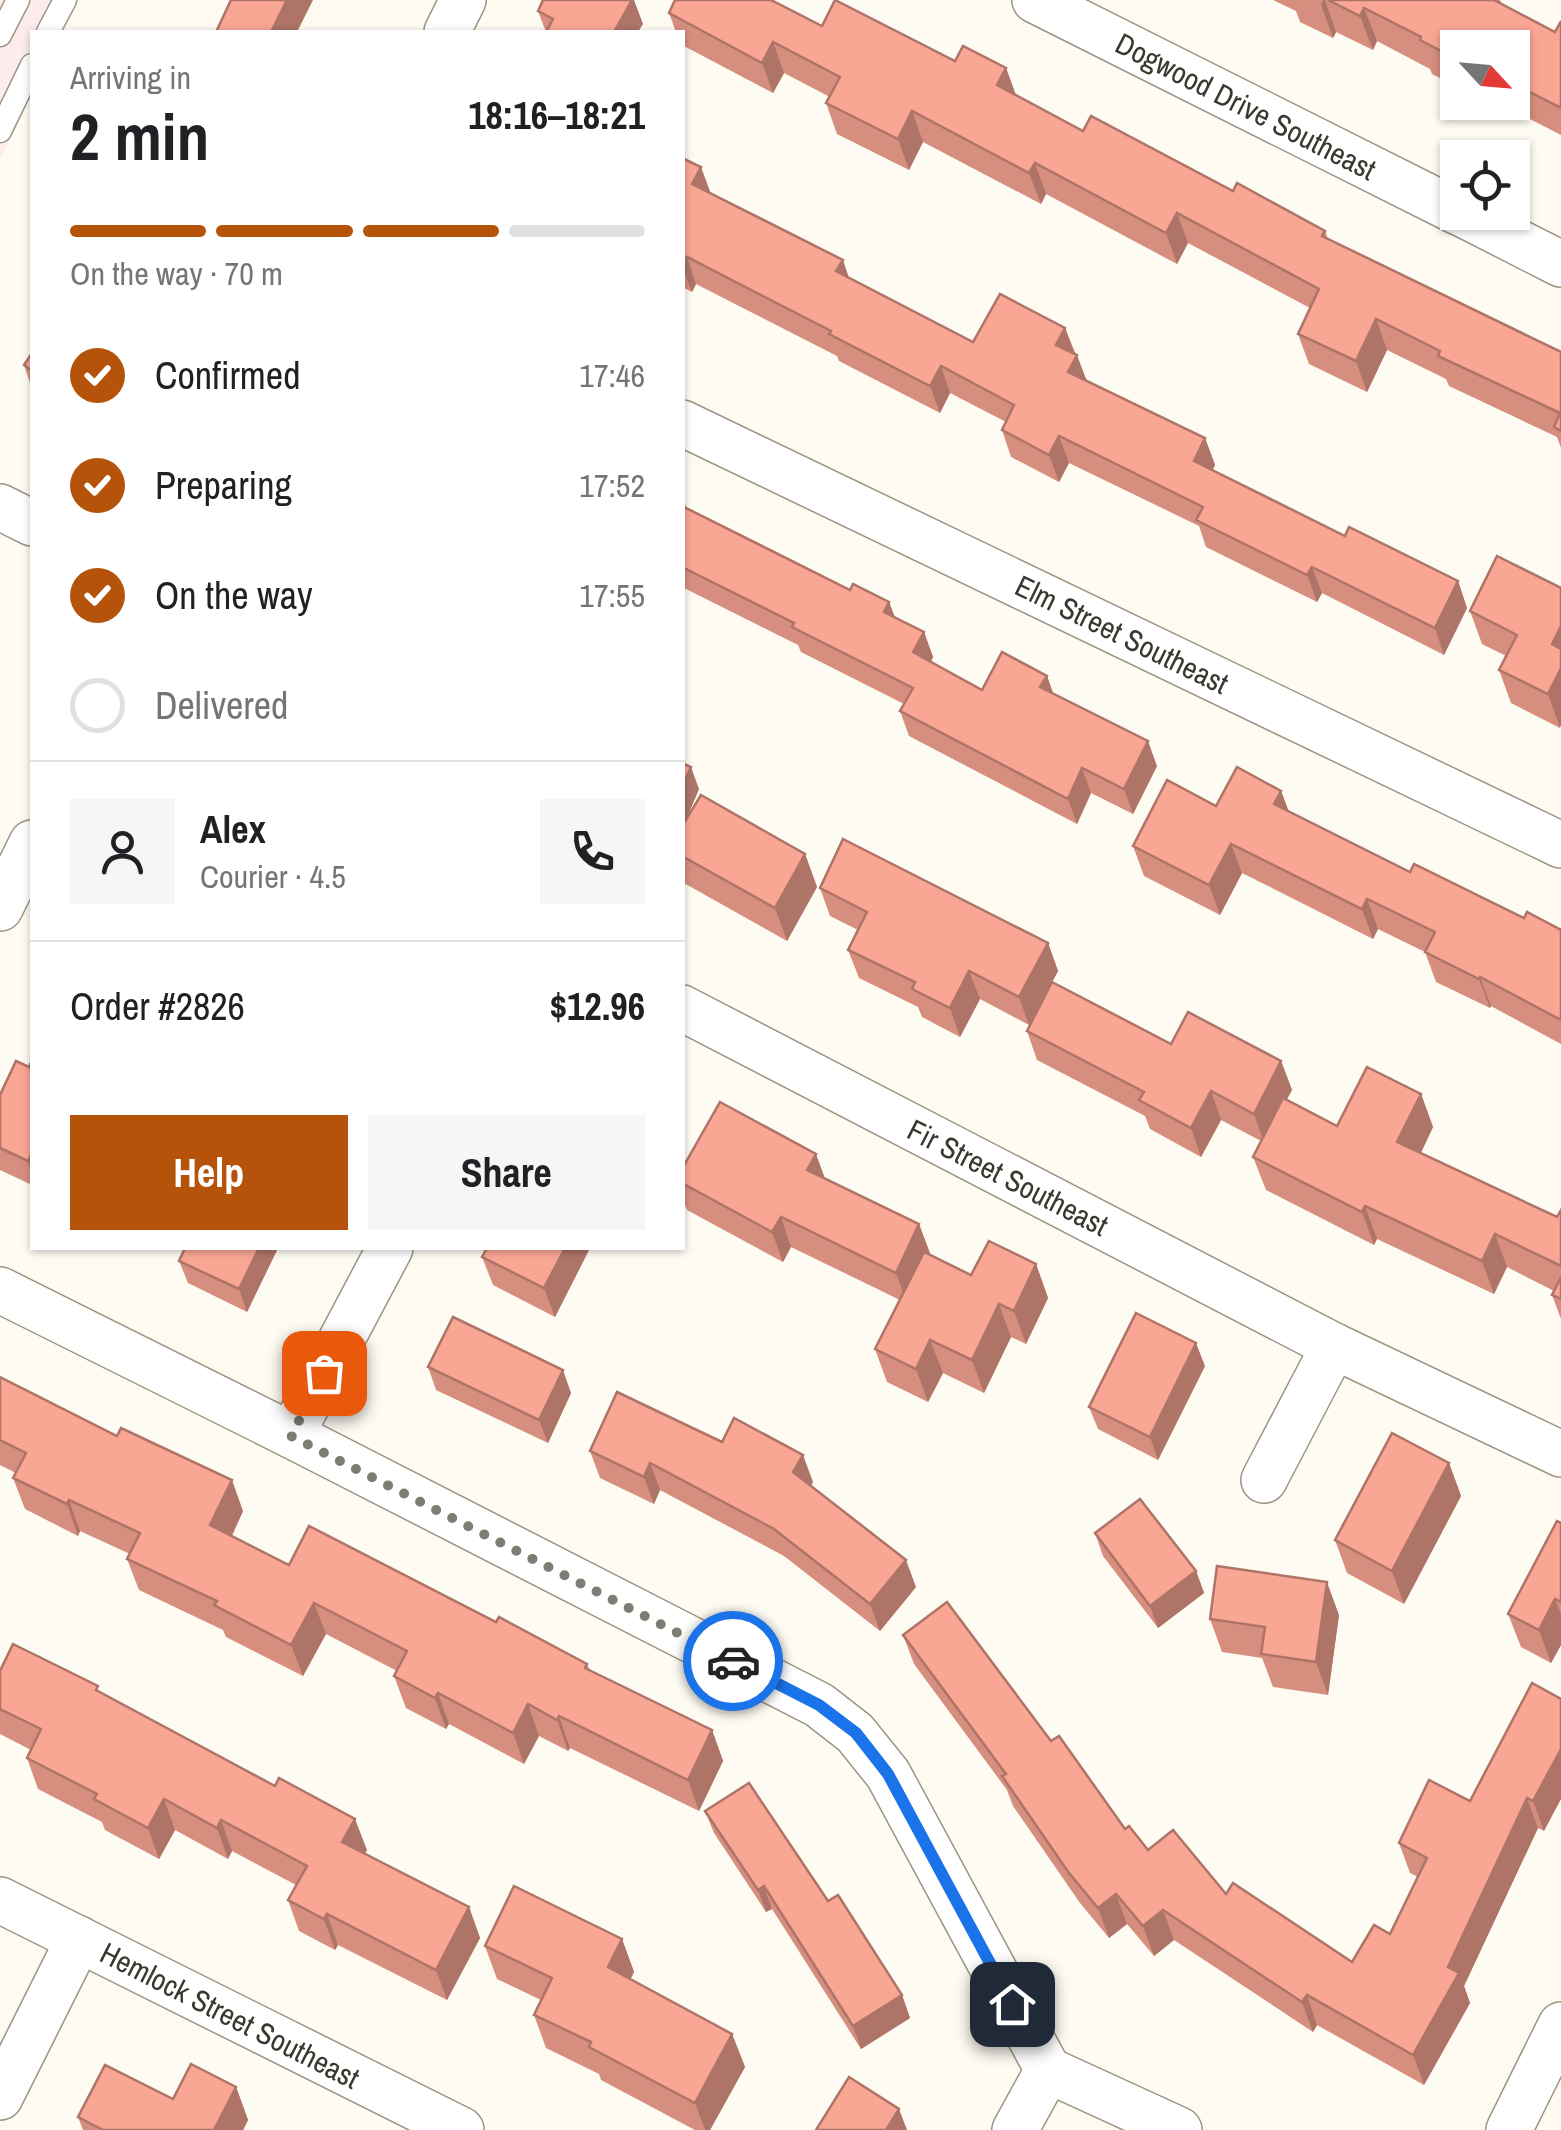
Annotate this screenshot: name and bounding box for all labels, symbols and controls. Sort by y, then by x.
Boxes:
street label: Dogwood Drive Southeast [1109,23,1383,189]
north arrow [1440,30,1530,120]
map controls [1440,30,1530,230]
text: Arriving in [70,56,191,99]
text: 18:16–18:21 [468,90,645,141]
text: 2 min [70,93,209,180]
button: locate [1440,140,1530,230]
text: On the way · 70 m [70,252,283,295]
icon: check [70,348,125,403]
text: Confirmed [155,350,300,401]
text: 17:46 [579,354,645,397]
icon: check [70,458,125,513]
text: Preparing [155,460,292,511]
text: 17:52 [579,464,645,507]
street label: Elm Street Southeast [1009,565,1235,703]
icon: check [70,568,125,623]
text: On the way [155,570,313,621]
text: 17:55 [579,574,645,617]
text: Delivered [155,680,288,731]
button: person [70,799,175,904]
button: phone [540,799,645,904]
text: Alex [200,804,266,855]
text: Courier · 4.5 [200,855,346,898]
text: Order #2826 [70,981,245,1032]
text: $12.96 [550,981,645,1032]
street label: Fir Street Southeast [901,1109,1115,1245]
button: Help [70,1115,348,1230]
button: Share [368,1115,645,1230]
pin [282,1331,367,1416]
icon: bag [297,1346,352,1401]
courier [683,1611,783,1711]
icon: car [706,1634,761,1689]
street label: Hemlock Street Southeast [94,1932,367,2098]
pin [970,1962,1055,2047]
icon: home [985,1977,1040,2032]

